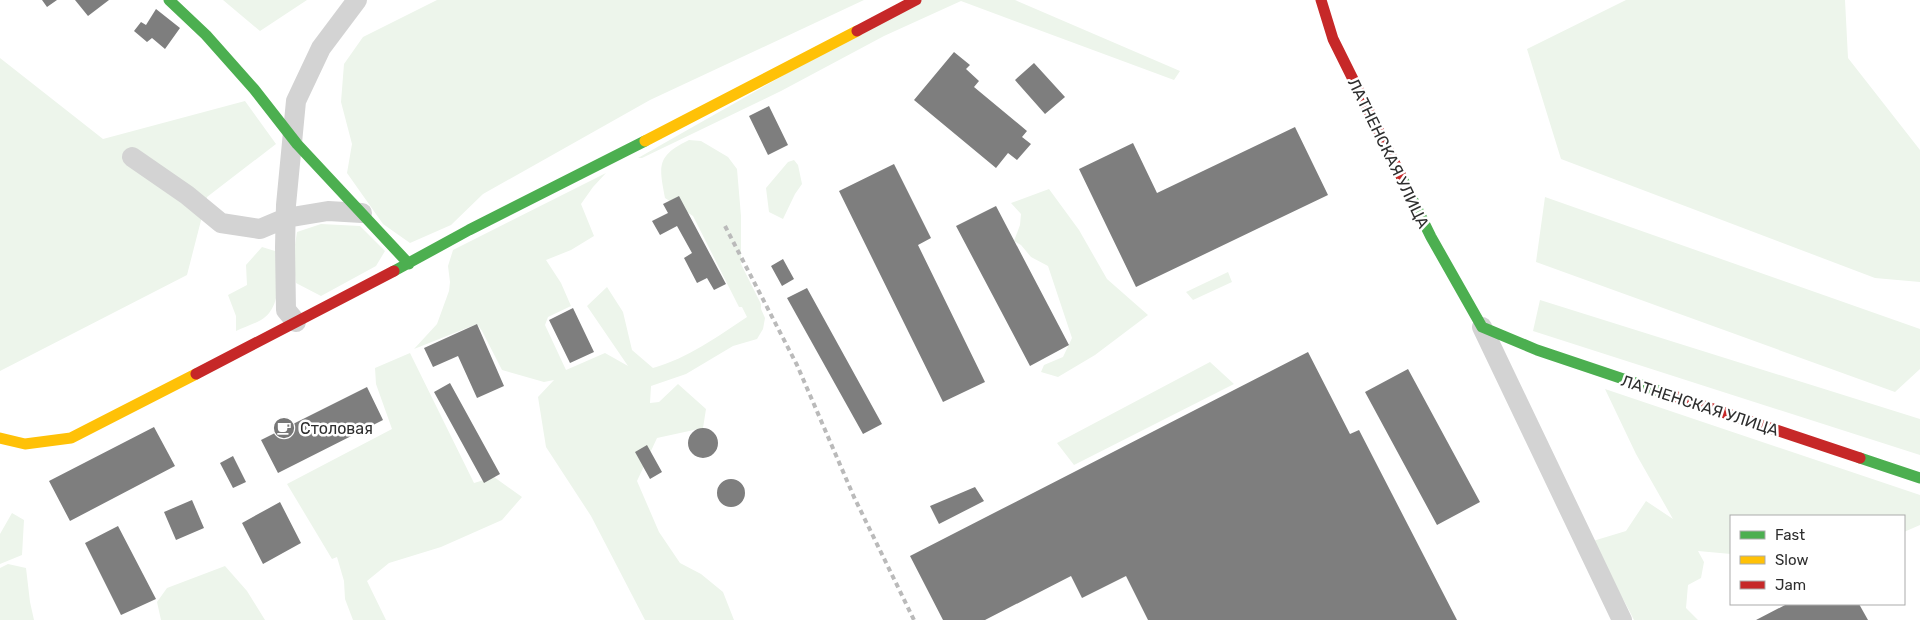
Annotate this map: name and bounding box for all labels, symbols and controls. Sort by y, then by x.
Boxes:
street label: ЛАТНЕНСКАЯ УЛИЦА [1344,75,1433,232]
street label: ЛАТНЕНСКАЯ УЛИЦА [1619,371,1781,440]
cafe icon: Столовая [272,416,296,440]
place label: Столовая [300,419,373,438]
legend [1730,515,1905,605]
text: Fast [1775,526,1805,544]
text: Slow [1775,551,1808,569]
text: Jam [1775,576,1806,594]

